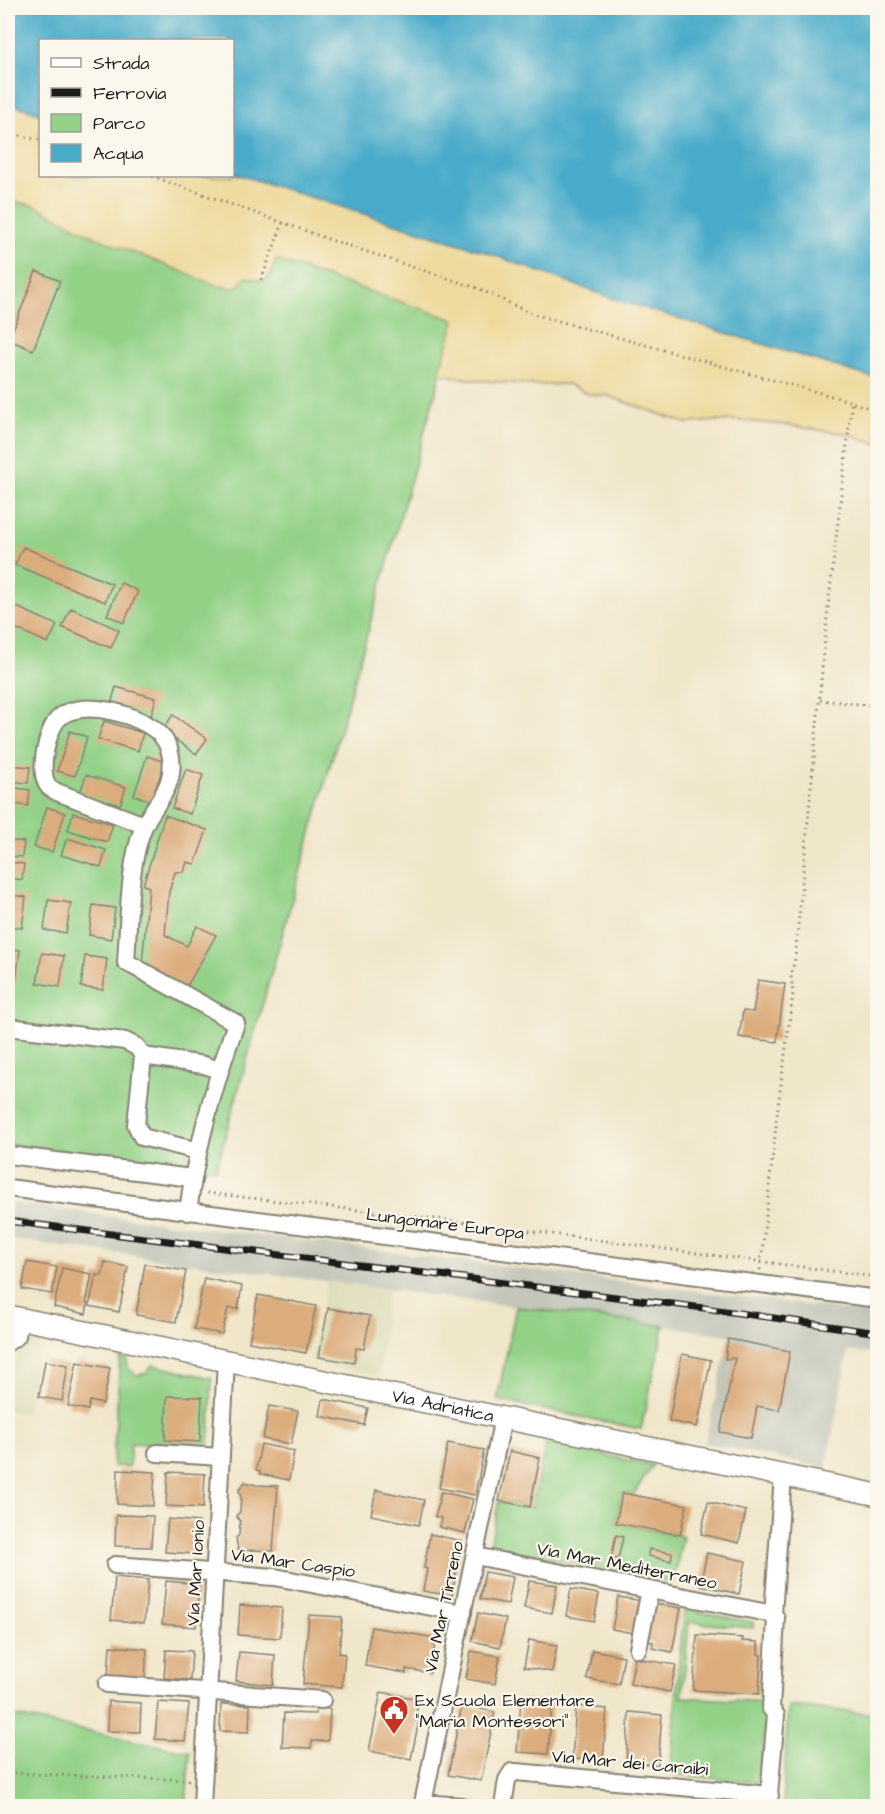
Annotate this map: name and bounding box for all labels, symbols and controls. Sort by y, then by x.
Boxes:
legend [39,39,234,177]
text: Strada [93,51,149,76]
text: Ferrovia [93,81,166,106]
text: Parco [93,111,145,136]
text: Acqua [93,141,143,166]
street label: Lungomare Europa [364,1202,525,1247]
street label: Via Adriatica [390,1383,496,1428]
street label: Via Mar Ionio [181,1519,211,1627]
street label: Via Mar Mediterraneo [535,1536,719,1596]
street label: Via Mar Tirreno [418,1539,470,1675]
street label: Via Mar Caspio [229,1542,357,1584]
place label: Ex Scuola Elementare "Maria Montessori" [415,1688,595,1734]
public building icon: Ex Scuola Elementare "Maria Montessori" [378,1694,410,1736]
street label: Via Mar dei Caraibi [551,1744,710,1782]

